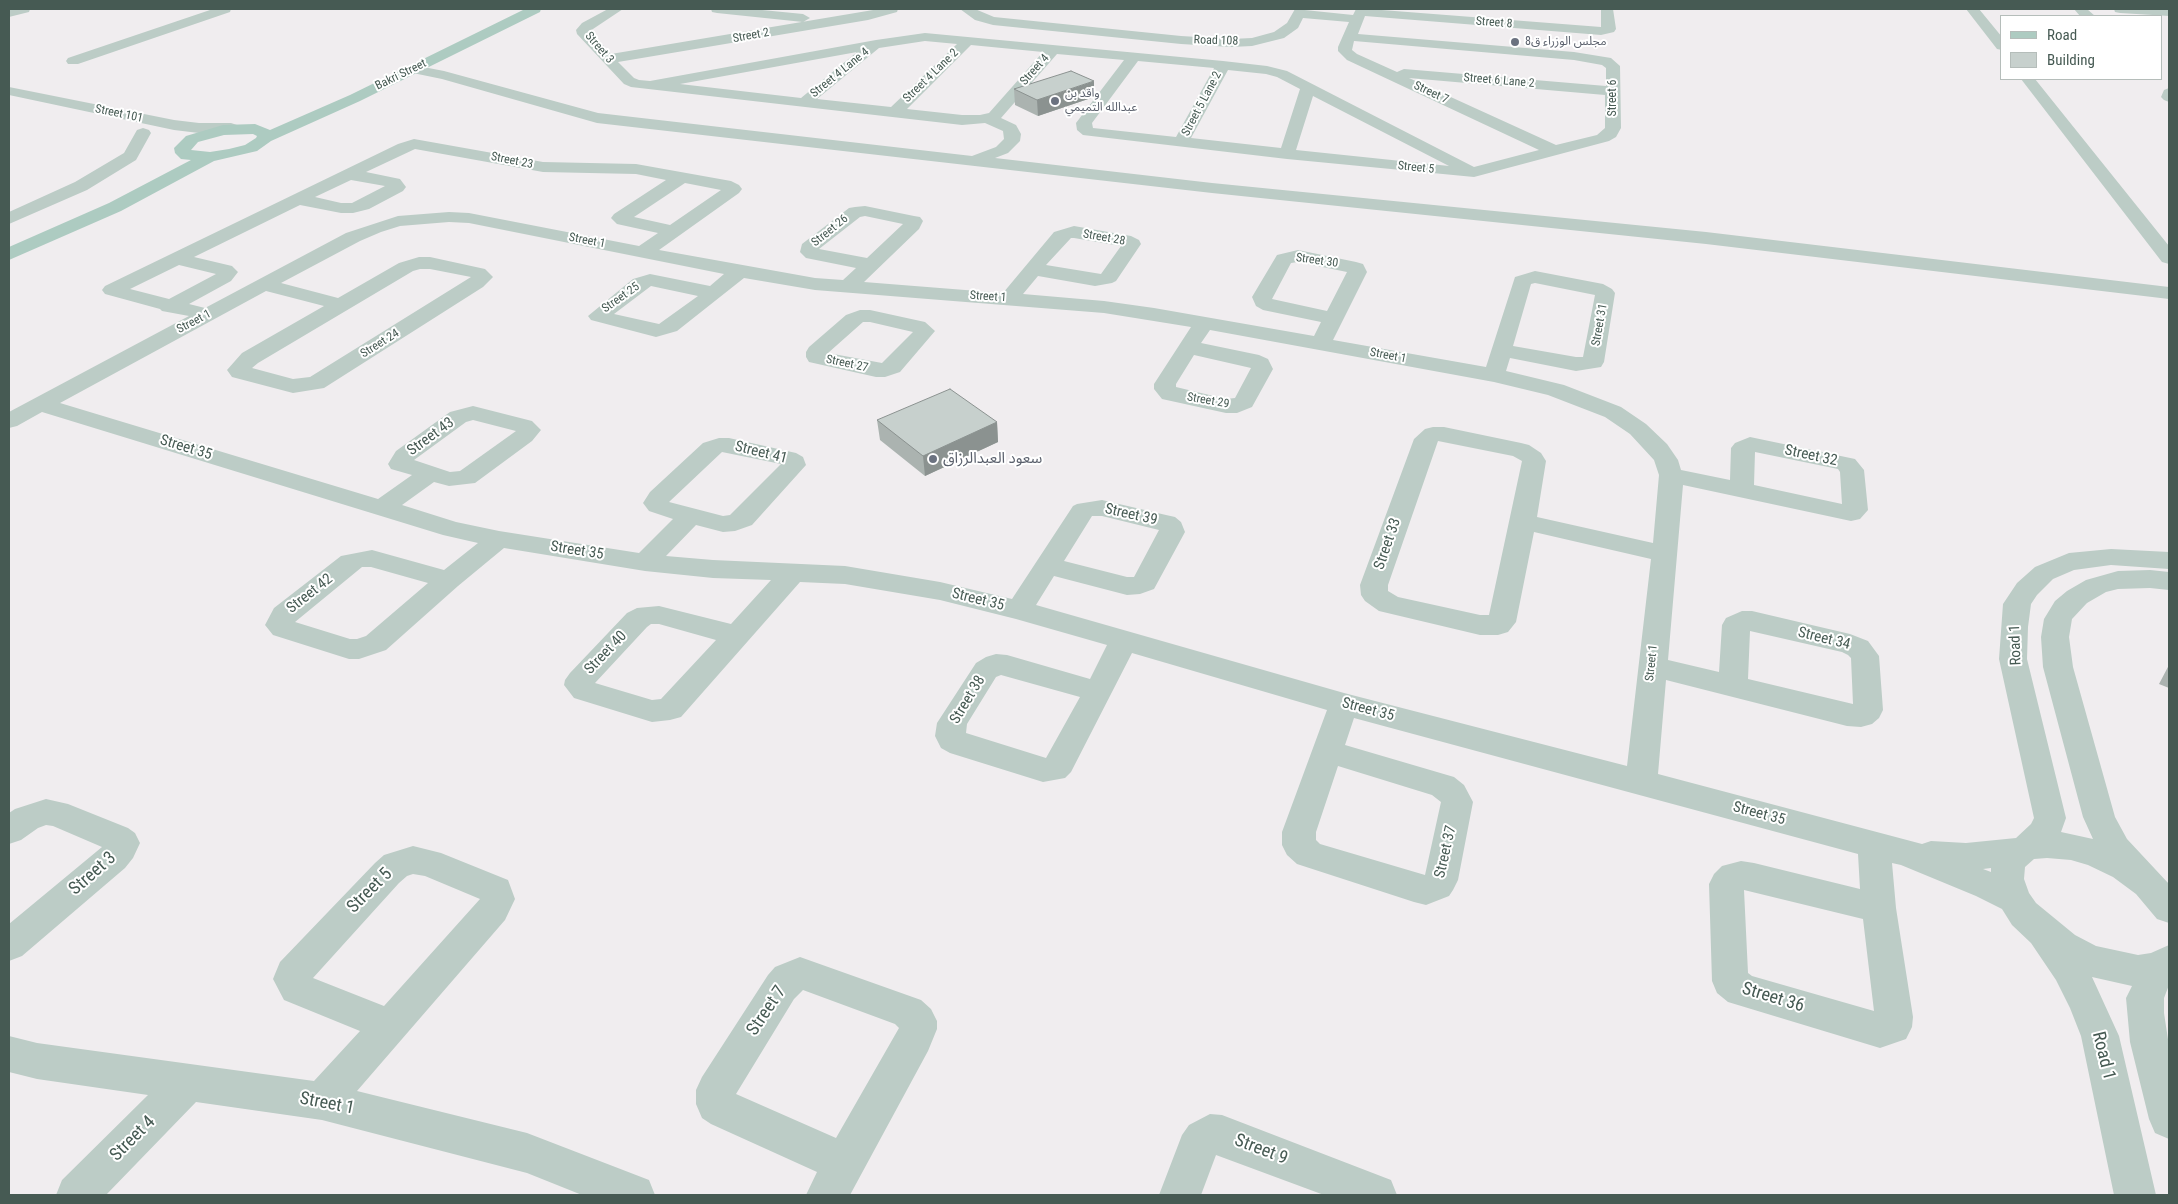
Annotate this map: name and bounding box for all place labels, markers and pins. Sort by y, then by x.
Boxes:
place label: مجلس الوزراء ق8 [1525,35,1606,49]
marker: مجلس الوزراء ق8 [1509,36,1521,48]
place label: واقد بن عبدالله التميمي [1065,87,1137,115]
marker: واقد بن عبدالله التميمي [1049,95,1061,107]
place label: سعود العبدالرزاق [943,450,1042,468]
marker: سعود العبدالرزاق [927,453,939,465]

